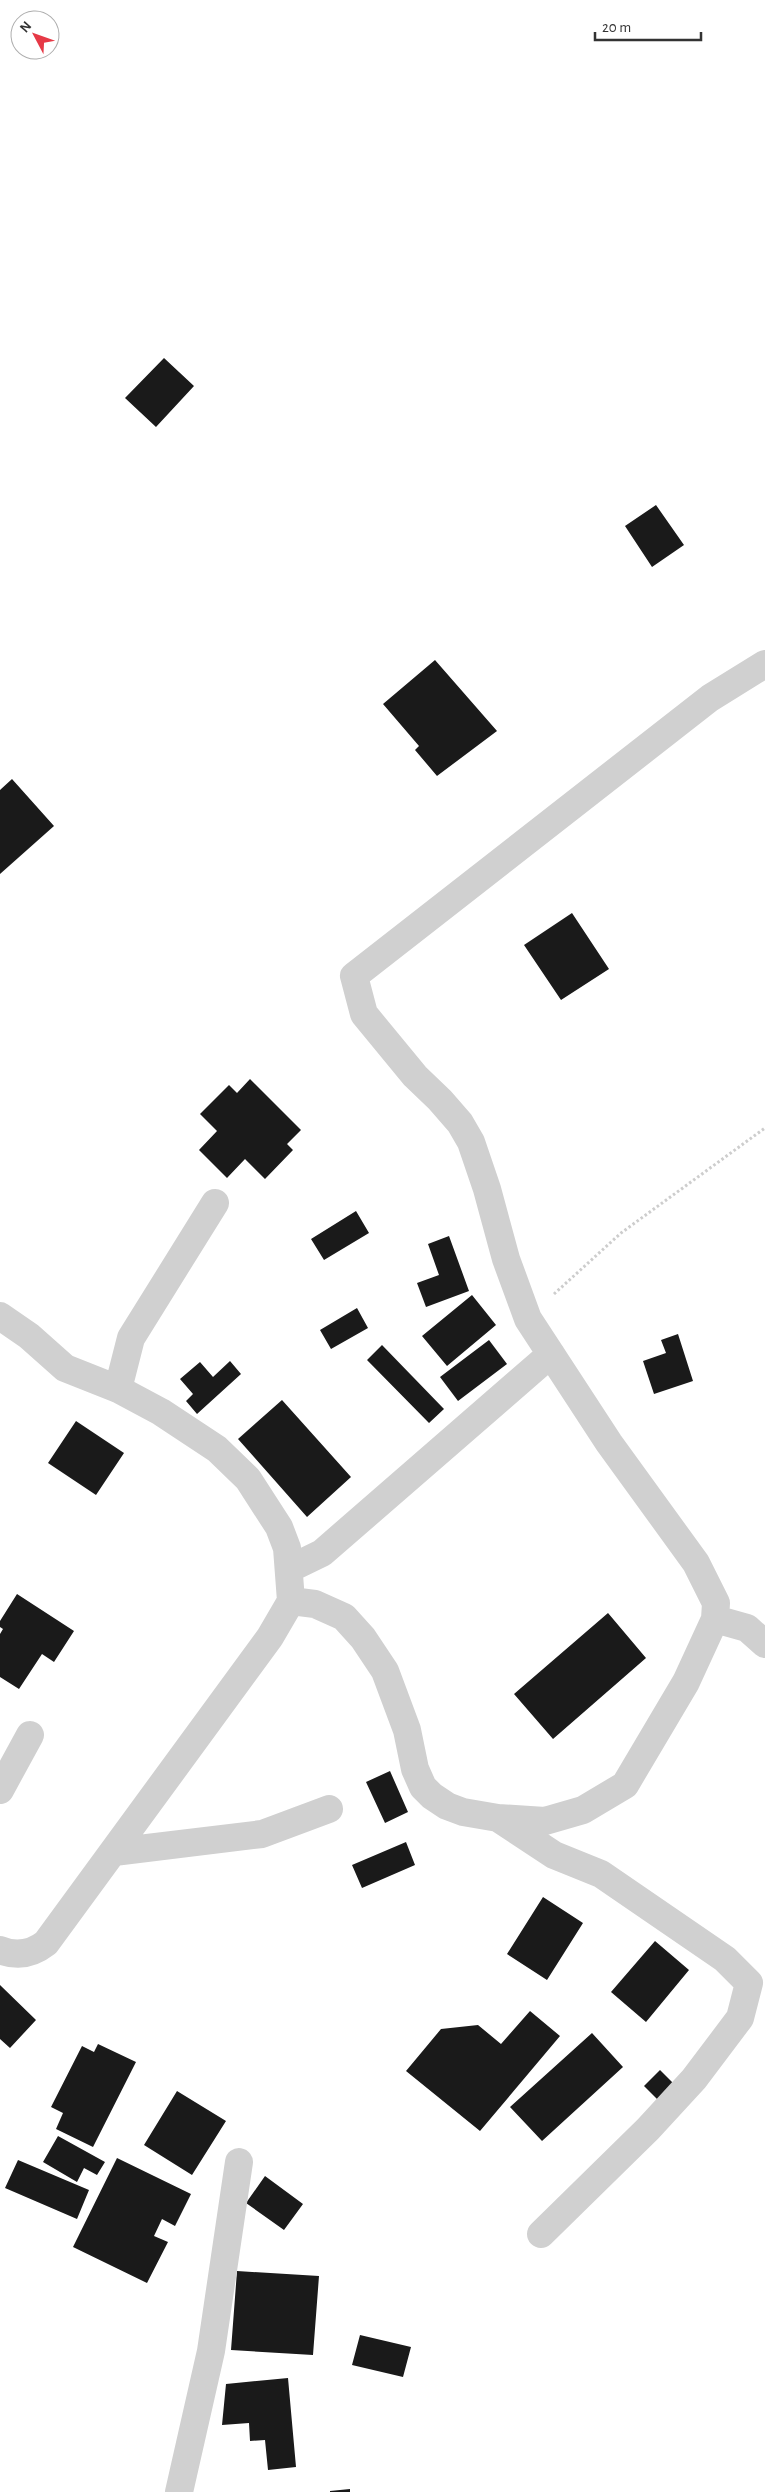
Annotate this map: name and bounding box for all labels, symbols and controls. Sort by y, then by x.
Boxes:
north arrow [10,10,60,60]
scale bar [595,10,701,42]
text: N [17,19,34,35]
text: 20 m [602,20,631,35]

